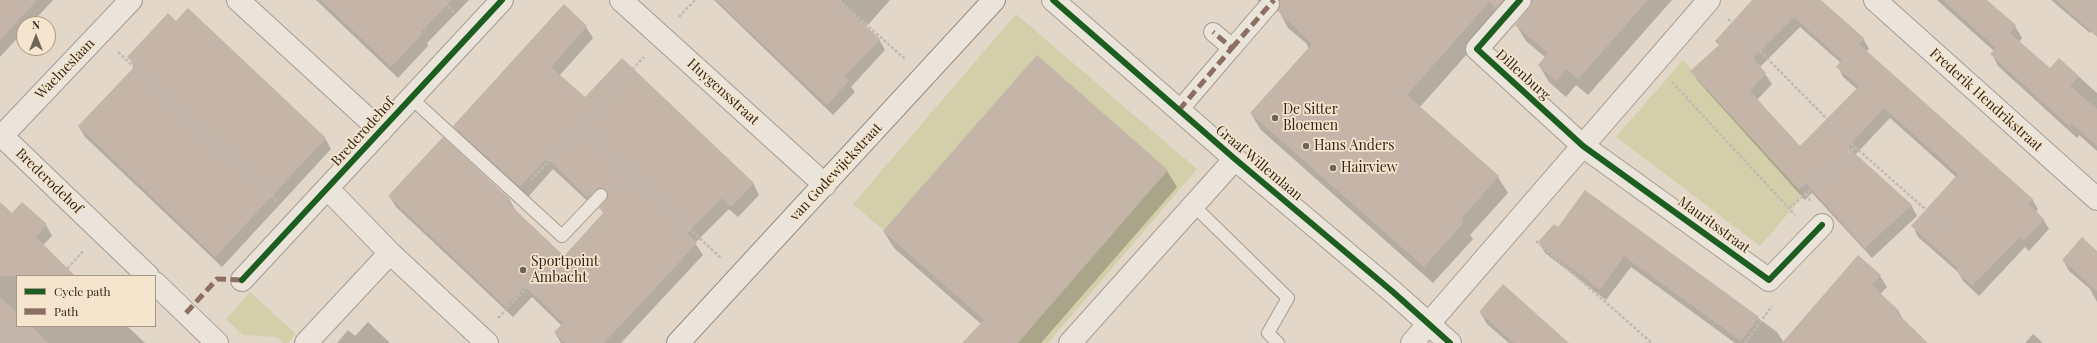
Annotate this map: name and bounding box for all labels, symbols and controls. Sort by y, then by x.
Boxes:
north arrow [16,16,56,56]
text: N [32,17,40,32]
street label: Waelneslaan [32,35,98,103]
street label: Frederik Hendrikstraat [1926,45,2046,155]
street label: Dillenburg [1492,46,1554,104]
street label: Huygensstraat [684,55,762,129]
street label: Brederodehof [328,94,398,170]
place label: De Sitter Bloemen [1283,102,1338,134]
marker: De Sitter Bloemen [1270,113,1280,123]
street label: van Godewijckstraat [786,120,886,224]
street label: Graaf Willemlaan [1212,122,1306,204]
place label: Hans Anders [1314,138,1394,154]
marker: Hans Anders [1301,141,1311,151]
street label: Brederodehof [12,145,86,217]
place label: Hairview [1341,160,1398,176]
marker: Hairview [1328,163,1338,173]
street label: Mauritsstraat [1675,193,1753,257]
place label: Sportpoint Ambacht [531,254,599,286]
marker: Sportpoint Ambacht [518,265,528,275]
legend [16,275,156,327]
text: Cycle path [54,283,111,299]
text: Path [54,303,78,319]

